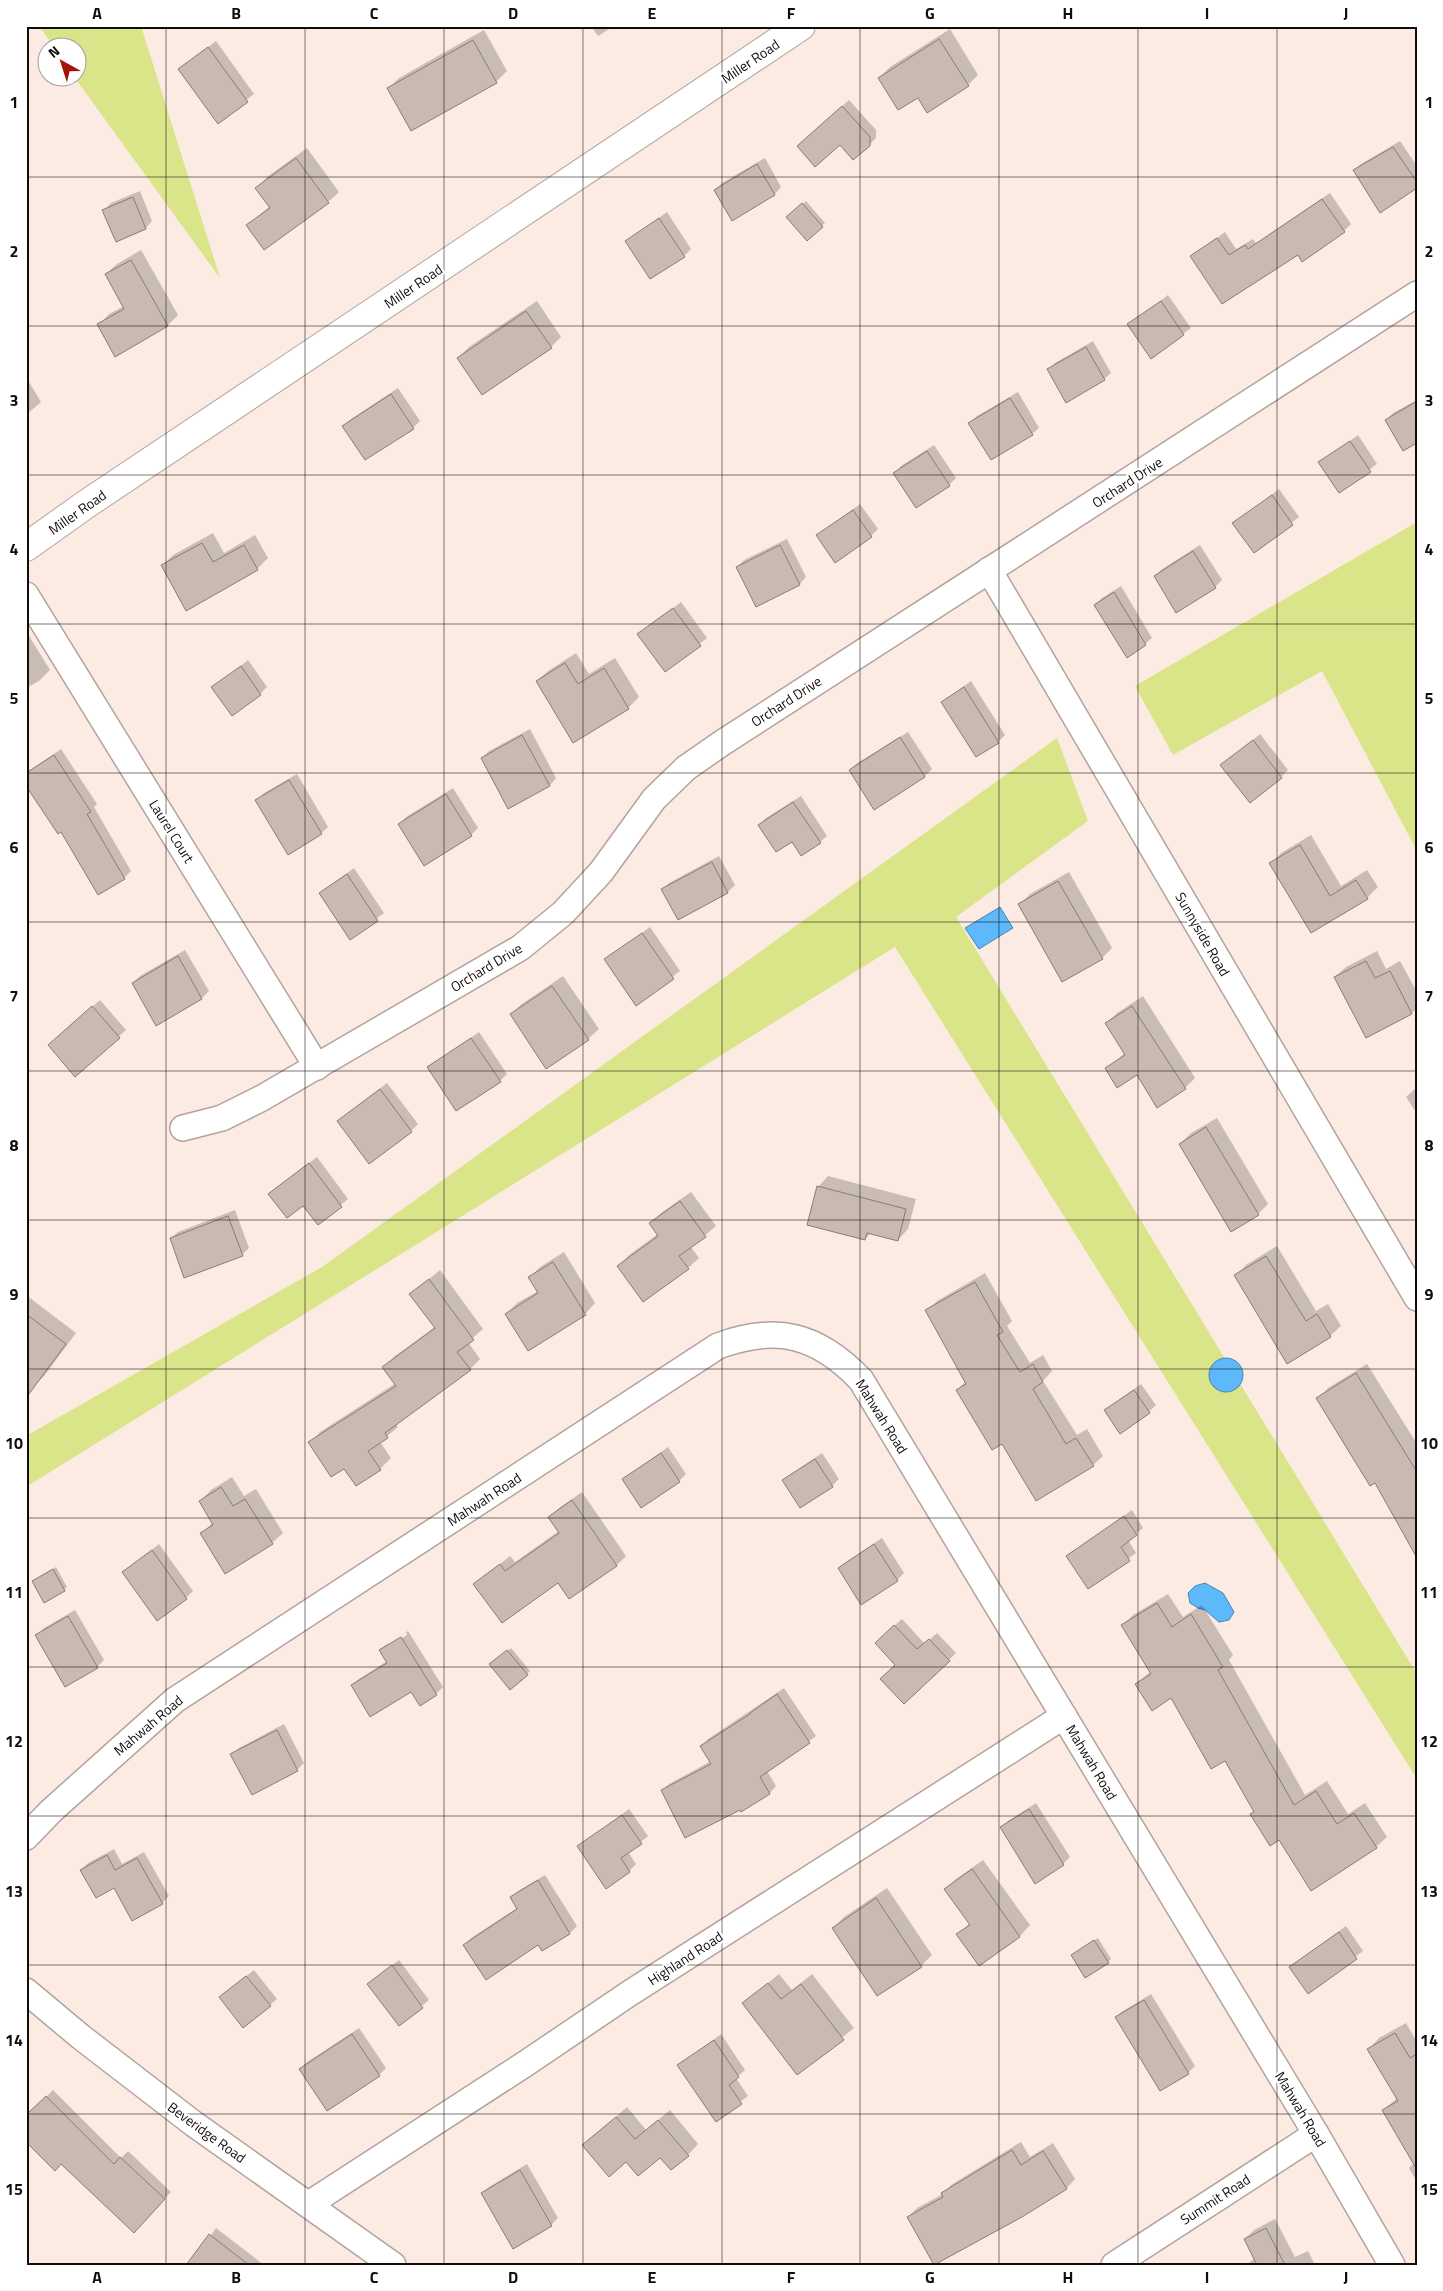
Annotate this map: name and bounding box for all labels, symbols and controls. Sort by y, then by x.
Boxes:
text: A [92,1,102,25]
text: B [231,1,241,25]
text: C [370,1,379,25]
text: D [508,1,518,25]
text: E [648,1,657,25]
text: F [787,1,796,25]
text: G [925,1,935,25]
text: H [1063,1,1073,25]
text: I [1205,1,1209,25]
text: J [1344,1,1348,25]
street label: Miller Road [717,34,783,88]
north arrow [38,38,88,88]
text: N [43,40,64,63]
text: 1 [10,90,18,114]
text: 1 [1425,90,1433,114]
text: 2 [10,239,18,263]
text: 2 [1425,239,1433,263]
street label: Miller Road [380,259,446,313]
text: 3 [10,388,18,412]
text: 3 [1425,388,1433,412]
street label: Orchard Drive [1088,451,1166,513]
street label: Miller Road [44,484,110,540]
text: 4 [10,537,19,561]
text: 4 [1425,537,1434,561]
street label: Orchard Drive [747,670,825,732]
text: 5 [10,686,19,710]
text: 5 [1425,686,1434,710]
street label: Laurel Court [144,795,200,867]
text: 6 [10,835,19,859]
text: 6 [1425,835,1434,859]
street label: Sunnyside Road [1170,888,1236,980]
street label: Orchard Drive [446,937,526,997]
text: 7 [10,984,18,1008]
text: 7 [1425,984,1433,1008]
text: 8 [10,1133,19,1157]
text: 8 [1425,1133,1434,1157]
text: 9 [10,1282,19,1306]
text: 9 [1425,1282,1434,1306]
street label: Mahwah Road [851,1374,913,1458]
text: 10 [5,1431,23,1455]
text: 10 [1420,1431,1438,1455]
street label: Mahwah Road [443,1467,525,1531]
text: 11 [5,1580,23,1604]
text: 11 [1420,1580,1438,1604]
street label: Mahwah Road [109,1690,187,1760]
street label: Mahwah Road [1061,1720,1123,1804]
text: 12 [5,1729,23,1753]
text: 12 [1420,1729,1438,1753]
text: 13 [5,1879,23,1903]
text: 13 [1420,1879,1438,1903]
street label: Highland Road [643,1926,727,1990]
text: 14 [5,2028,23,2052]
text: 14 [1420,2028,1438,2052]
street label: Mahwah Road [1270,2067,1332,2151]
street label: Beveridge Road [164,2096,250,2168]
street label: Summit Road [1176,2168,1254,2230]
text: 15 [5,2177,23,2201]
text: 15 [1420,2177,1438,2201]
text: A [92,2265,102,2289]
text: B [231,2265,241,2289]
text: C [370,2265,379,2289]
text: D [508,2265,518,2289]
text: E [648,2265,657,2289]
text: F [787,2265,796,2289]
text: G [925,2265,935,2289]
text: H [1063,2265,1073,2289]
text: I [1205,2265,1209,2289]
text: J [1344,2265,1348,2289]

